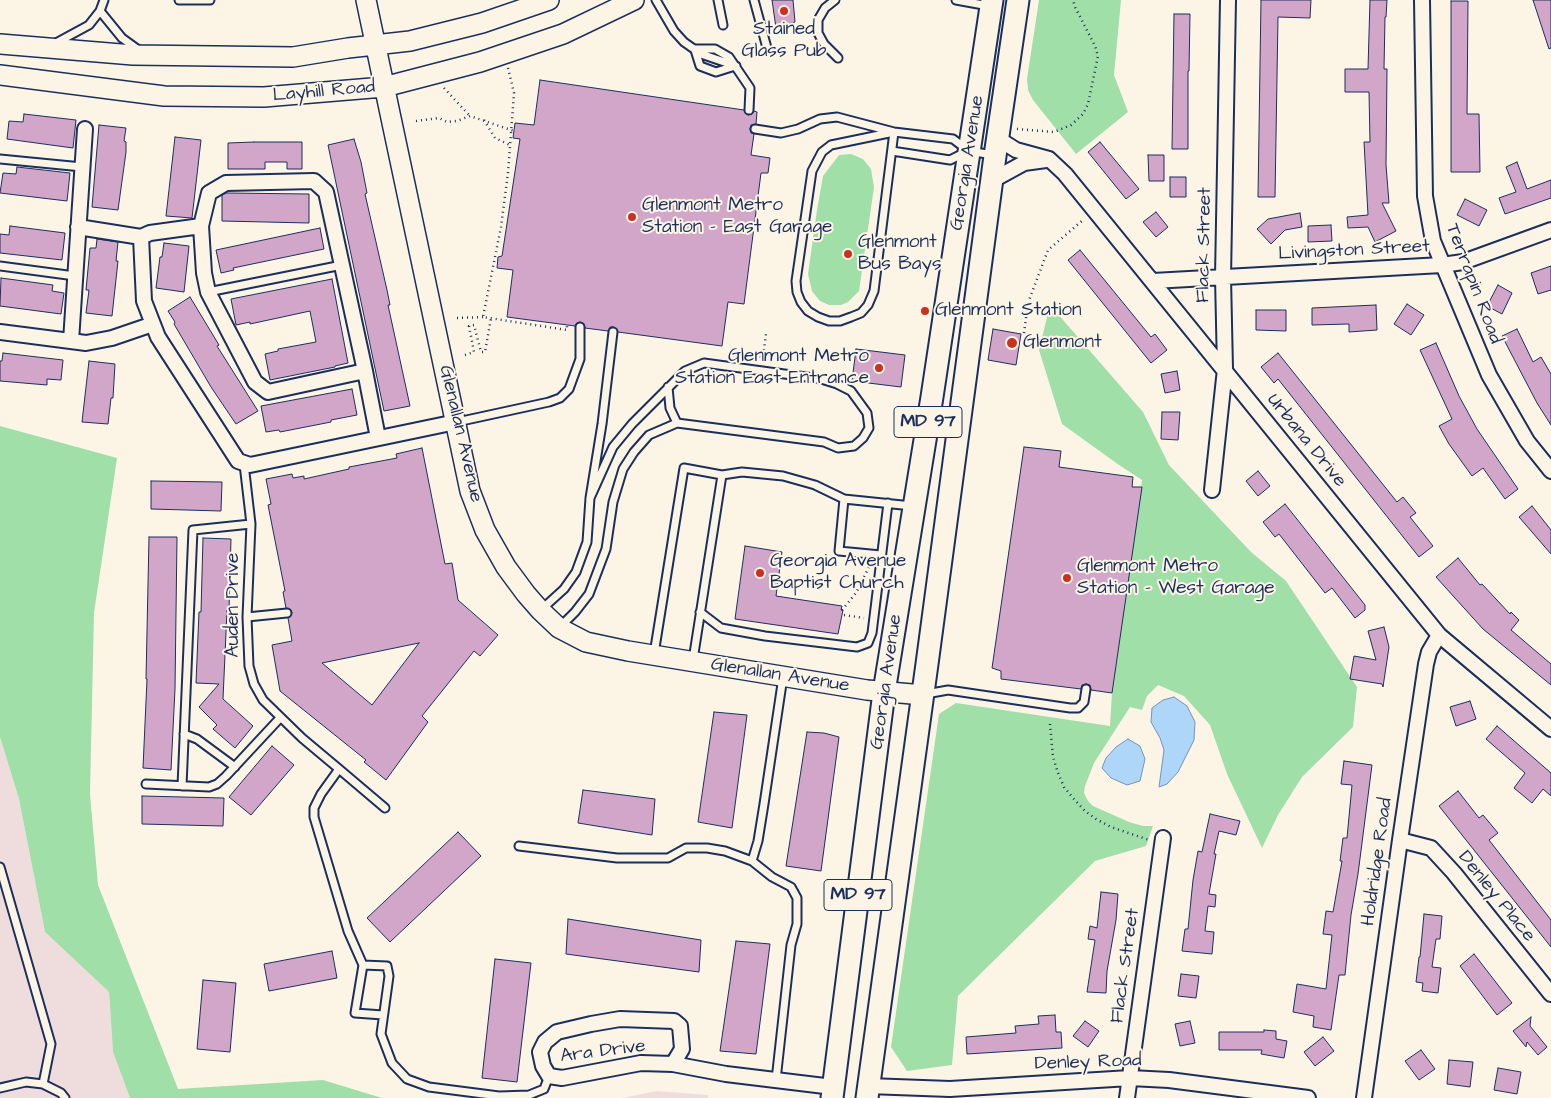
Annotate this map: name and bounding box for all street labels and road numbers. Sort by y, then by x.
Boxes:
street label: Layhill Road [272,76,376,108]
street label: Georgia Avenue [946,94,990,232]
street label: Flack Street [1193,187,1217,303]
street label: Terrapin Road [1440,221,1506,347]
street label: Livingston Street [1278,236,1430,266]
street label: Glenallan Avenue [433,363,487,505]
street label: Urbana Drive [1261,389,1351,493]
road number: MD 97 [894,407,962,438]
street label: Auden Drive [223,553,245,657]
street label: Georgia Avenue [866,613,908,751]
street label: Glenallan Avenue [709,654,851,698]
street label: Holdridge Road [1358,796,1398,928]
street label: Denley Place [1452,847,1540,947]
road number: MD 97 [824,880,892,910]
street label: Flack Street [1107,907,1145,1025]
street label: Ara Drive [559,1035,647,1069]
street label: Denley Road [1034,1050,1142,1076]

